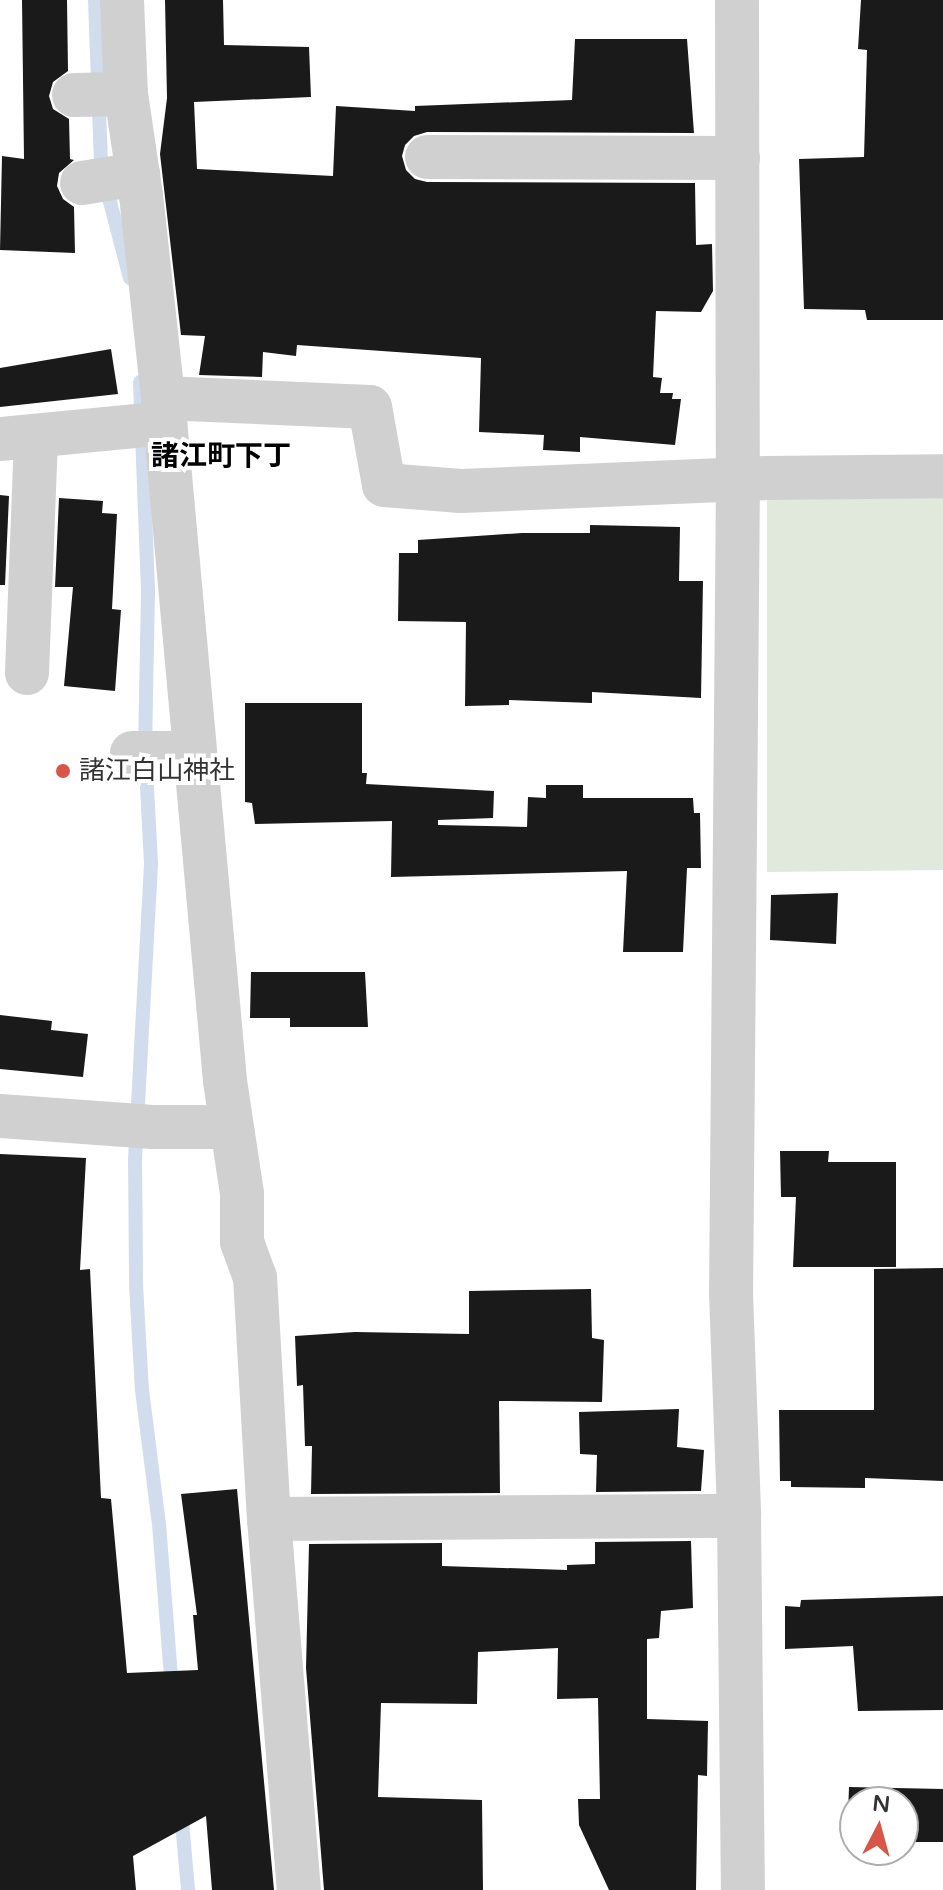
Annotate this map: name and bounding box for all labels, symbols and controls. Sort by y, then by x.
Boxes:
district label: 諸江町下丁 [151,439,291,473]
place label: 諸江白山神社 [79,755,235,787]
marker: 諸江白山神社 [54,762,72,780]
north arrow [839,1786,919,1866]
text: N [871,1790,891,1818]

